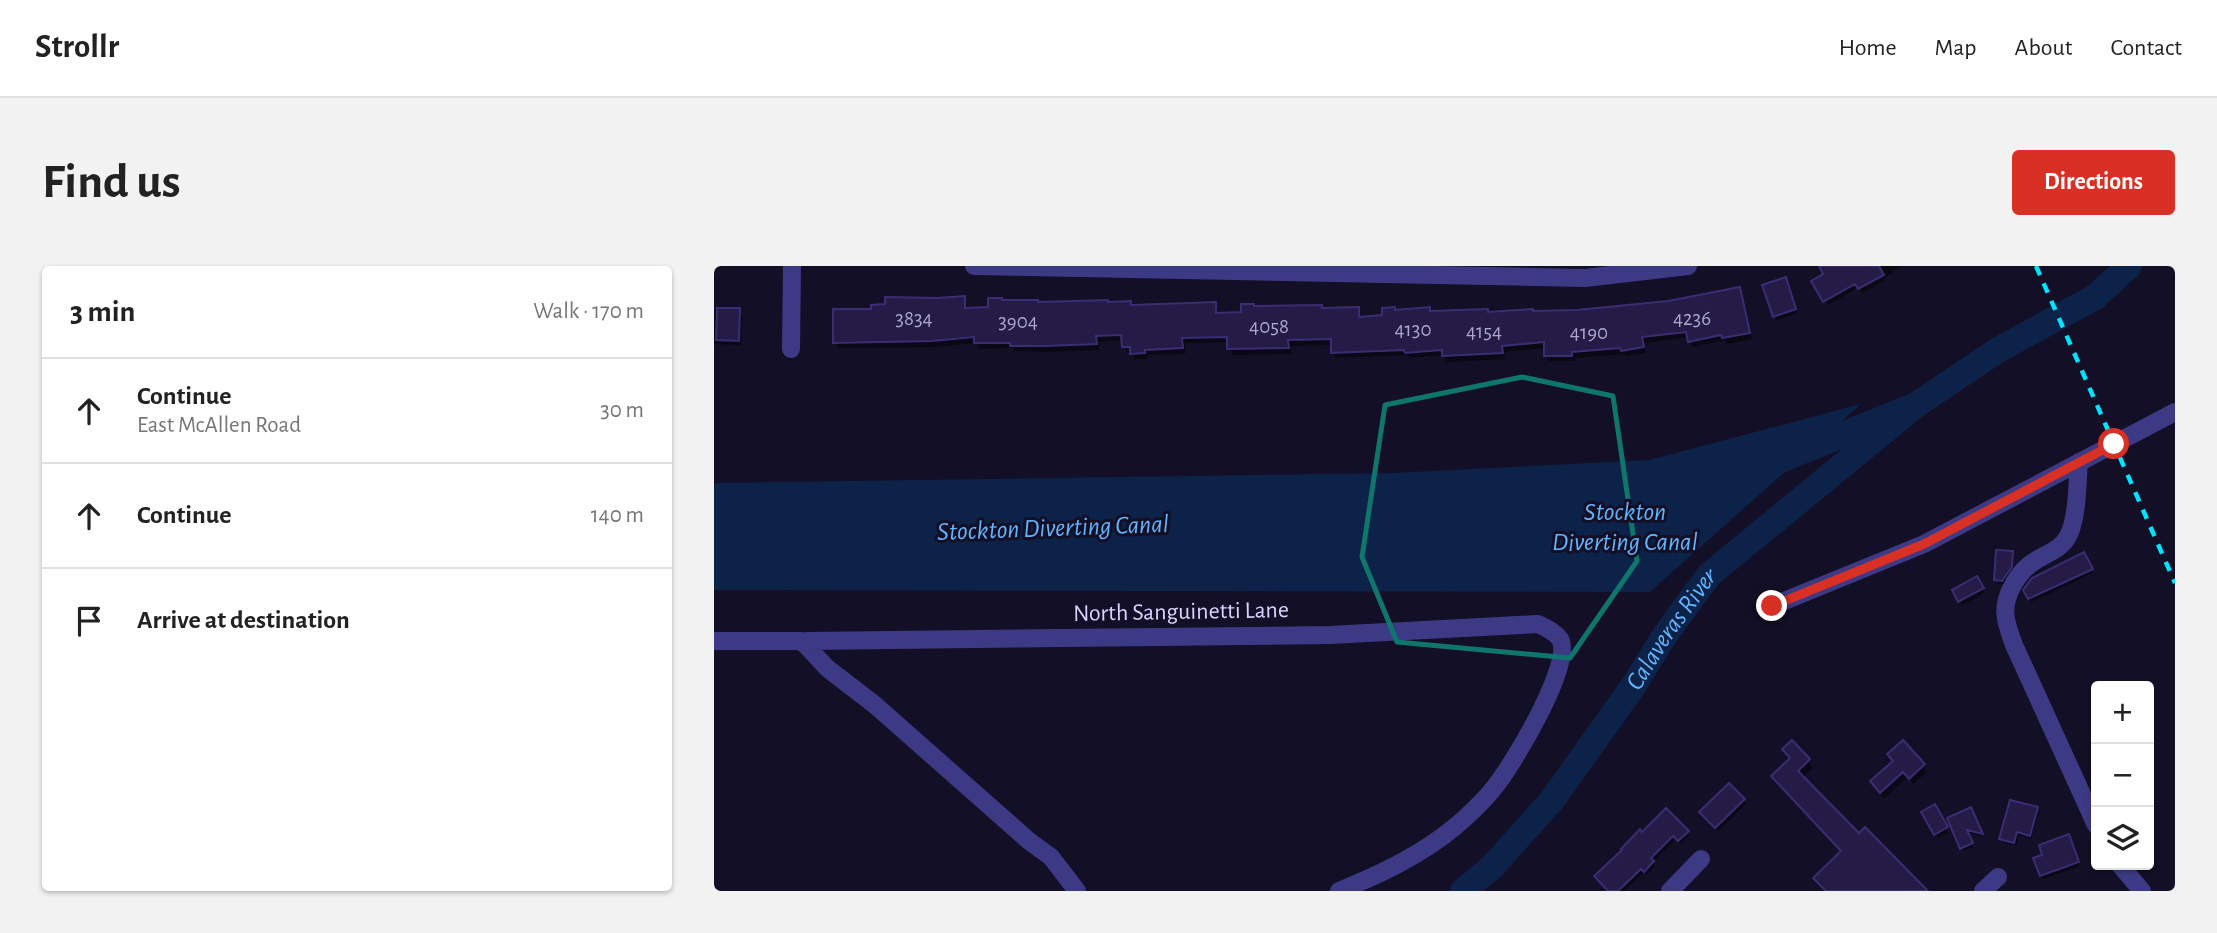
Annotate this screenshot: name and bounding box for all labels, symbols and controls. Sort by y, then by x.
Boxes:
text: Strollr [35,31,119,64]
text: Home [1839,36,1897,60]
text: Map [1935,36,1977,60]
text: About [2015,36,2072,60]
text: Contact [2110,36,2182,60]
button: Directions [2012,150,2175,215]
text: Find us [42,158,181,207]
text: 3 min [70,297,135,327]
text: Walk · 170 m [533,300,644,323]
house number: 3834 [895,308,933,329]
house number: 4236 [1673,308,1711,329]
house number: 3904 [998,311,1038,332]
house number: 4058 [1249,316,1289,337]
house number: 4130 [1394,319,1432,340]
house number: 4154 [1466,321,1502,342]
house number: 4190 [1570,322,1608,343]
text: Continue [137,383,232,409]
icon: ahead [70,392,108,430]
text: 30 m [600,399,644,422]
text: East McAllen Road [137,414,301,437]
route start [2098,428,2129,459]
icon: ahead [70,497,108,535]
water label: Stockton Diverting Canal [1552,499,1698,555]
text: Continue [137,502,232,528]
text: 140 m [591,504,644,527]
water label: Stockton Diverting Canal [937,511,1169,545]
water label: Calaveras River [1621,561,1722,695]
route end [1756,590,1787,621]
street label: North Sanguinetti Lane [1073,598,1289,626]
icon: arrive [70,602,108,640]
text: Arrive at destination [137,607,350,633]
map controls [2091,681,2154,870]
button: + [2091,681,2154,744]
button: − [2091,744,2154,807]
button: layers [2091,807,2154,870]

